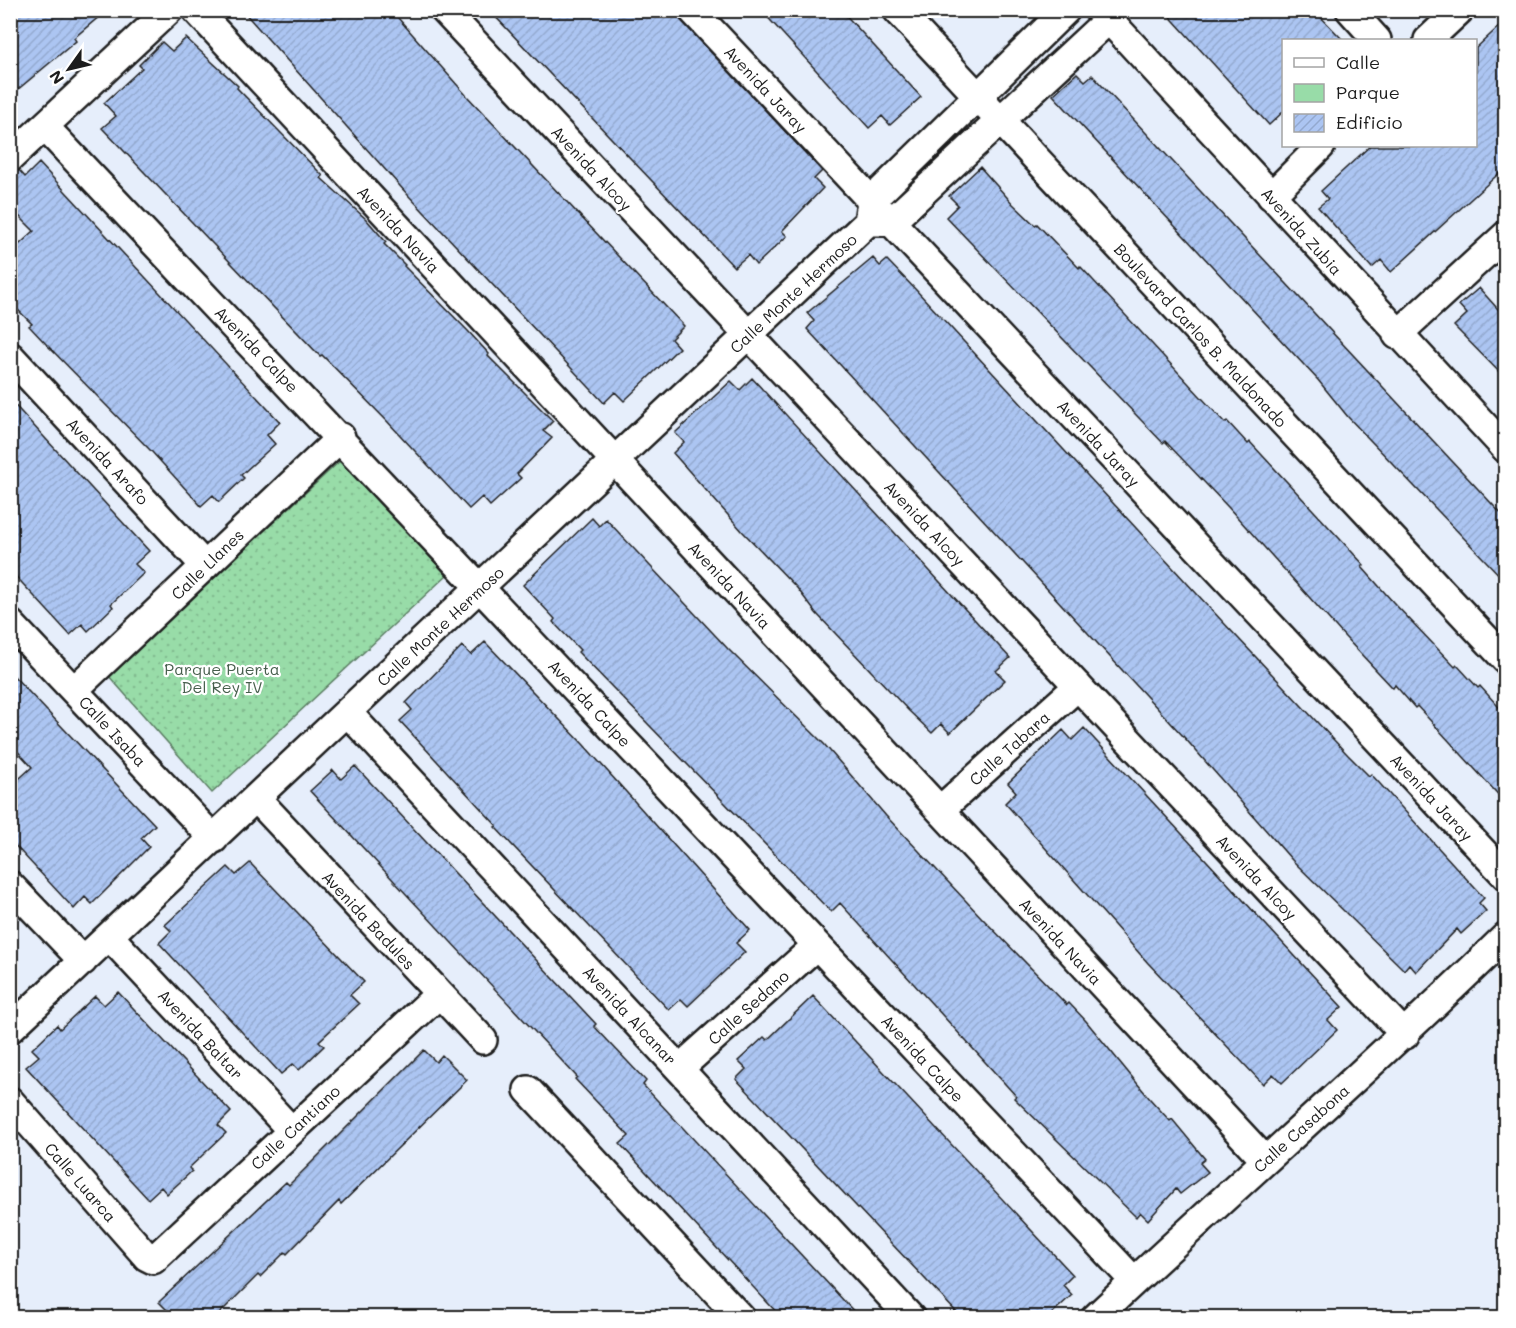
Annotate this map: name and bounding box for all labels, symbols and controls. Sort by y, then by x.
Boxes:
north arrow [39,39,99,99]
legend [1282,39,1477,147]
street label: Avenida Jaray [720,41,812,137]
text: Calle [1336,50,1380,74]
text: N [44,67,68,89]
text: Parque [1336,80,1400,104]
text: Edificio [1336,110,1403,134]
street label: Avenida Alcoy [547,121,637,215]
street label: Avenida Navia [353,181,445,277]
street label: Avenida Zubia [1257,183,1347,279]
street label: Calle Monte Hermoso [725,229,861,357]
street label: Boulevard Carlos B. Maldonado [1110,239,1292,431]
street label: Avenida Calpe [211,301,303,397]
street label: Avenida Jaray [1053,395,1145,491]
street label: Avenida Arafo [62,413,154,509]
street label: Avenida Alcoy [880,476,970,570]
street label: Calle Llanes [166,524,248,604]
street label: Avenida Navia [684,537,776,633]
street label: Calle Monte Hermoso [372,562,508,690]
street label: Avenida Calpe [544,655,636,751]
park label: Parque Puerta Del Rey IV [164,658,280,697]
street label: Calle Isaba [75,691,151,771]
street label: Calle Tabara [964,706,1054,790]
street label: Avenida Jaray [1386,749,1478,845]
street label: Avenida Alcoy [1212,830,1302,924]
street label: Avenida Badules [318,866,420,974]
street label: Avenida Navia [1015,893,1107,989]
street label: Avenida Alcanar [579,961,681,1069]
street label: Calle Sedano [703,965,793,1049]
street label: Avenida Baltar [154,984,248,1084]
street label: Avenida Calpe [877,1010,969,1106]
street label: Calle Casabona [1249,1079,1353,1177]
street label: Calle Cantiano [246,1080,344,1174]
street label: Calle Luarca [41,1138,121,1226]

